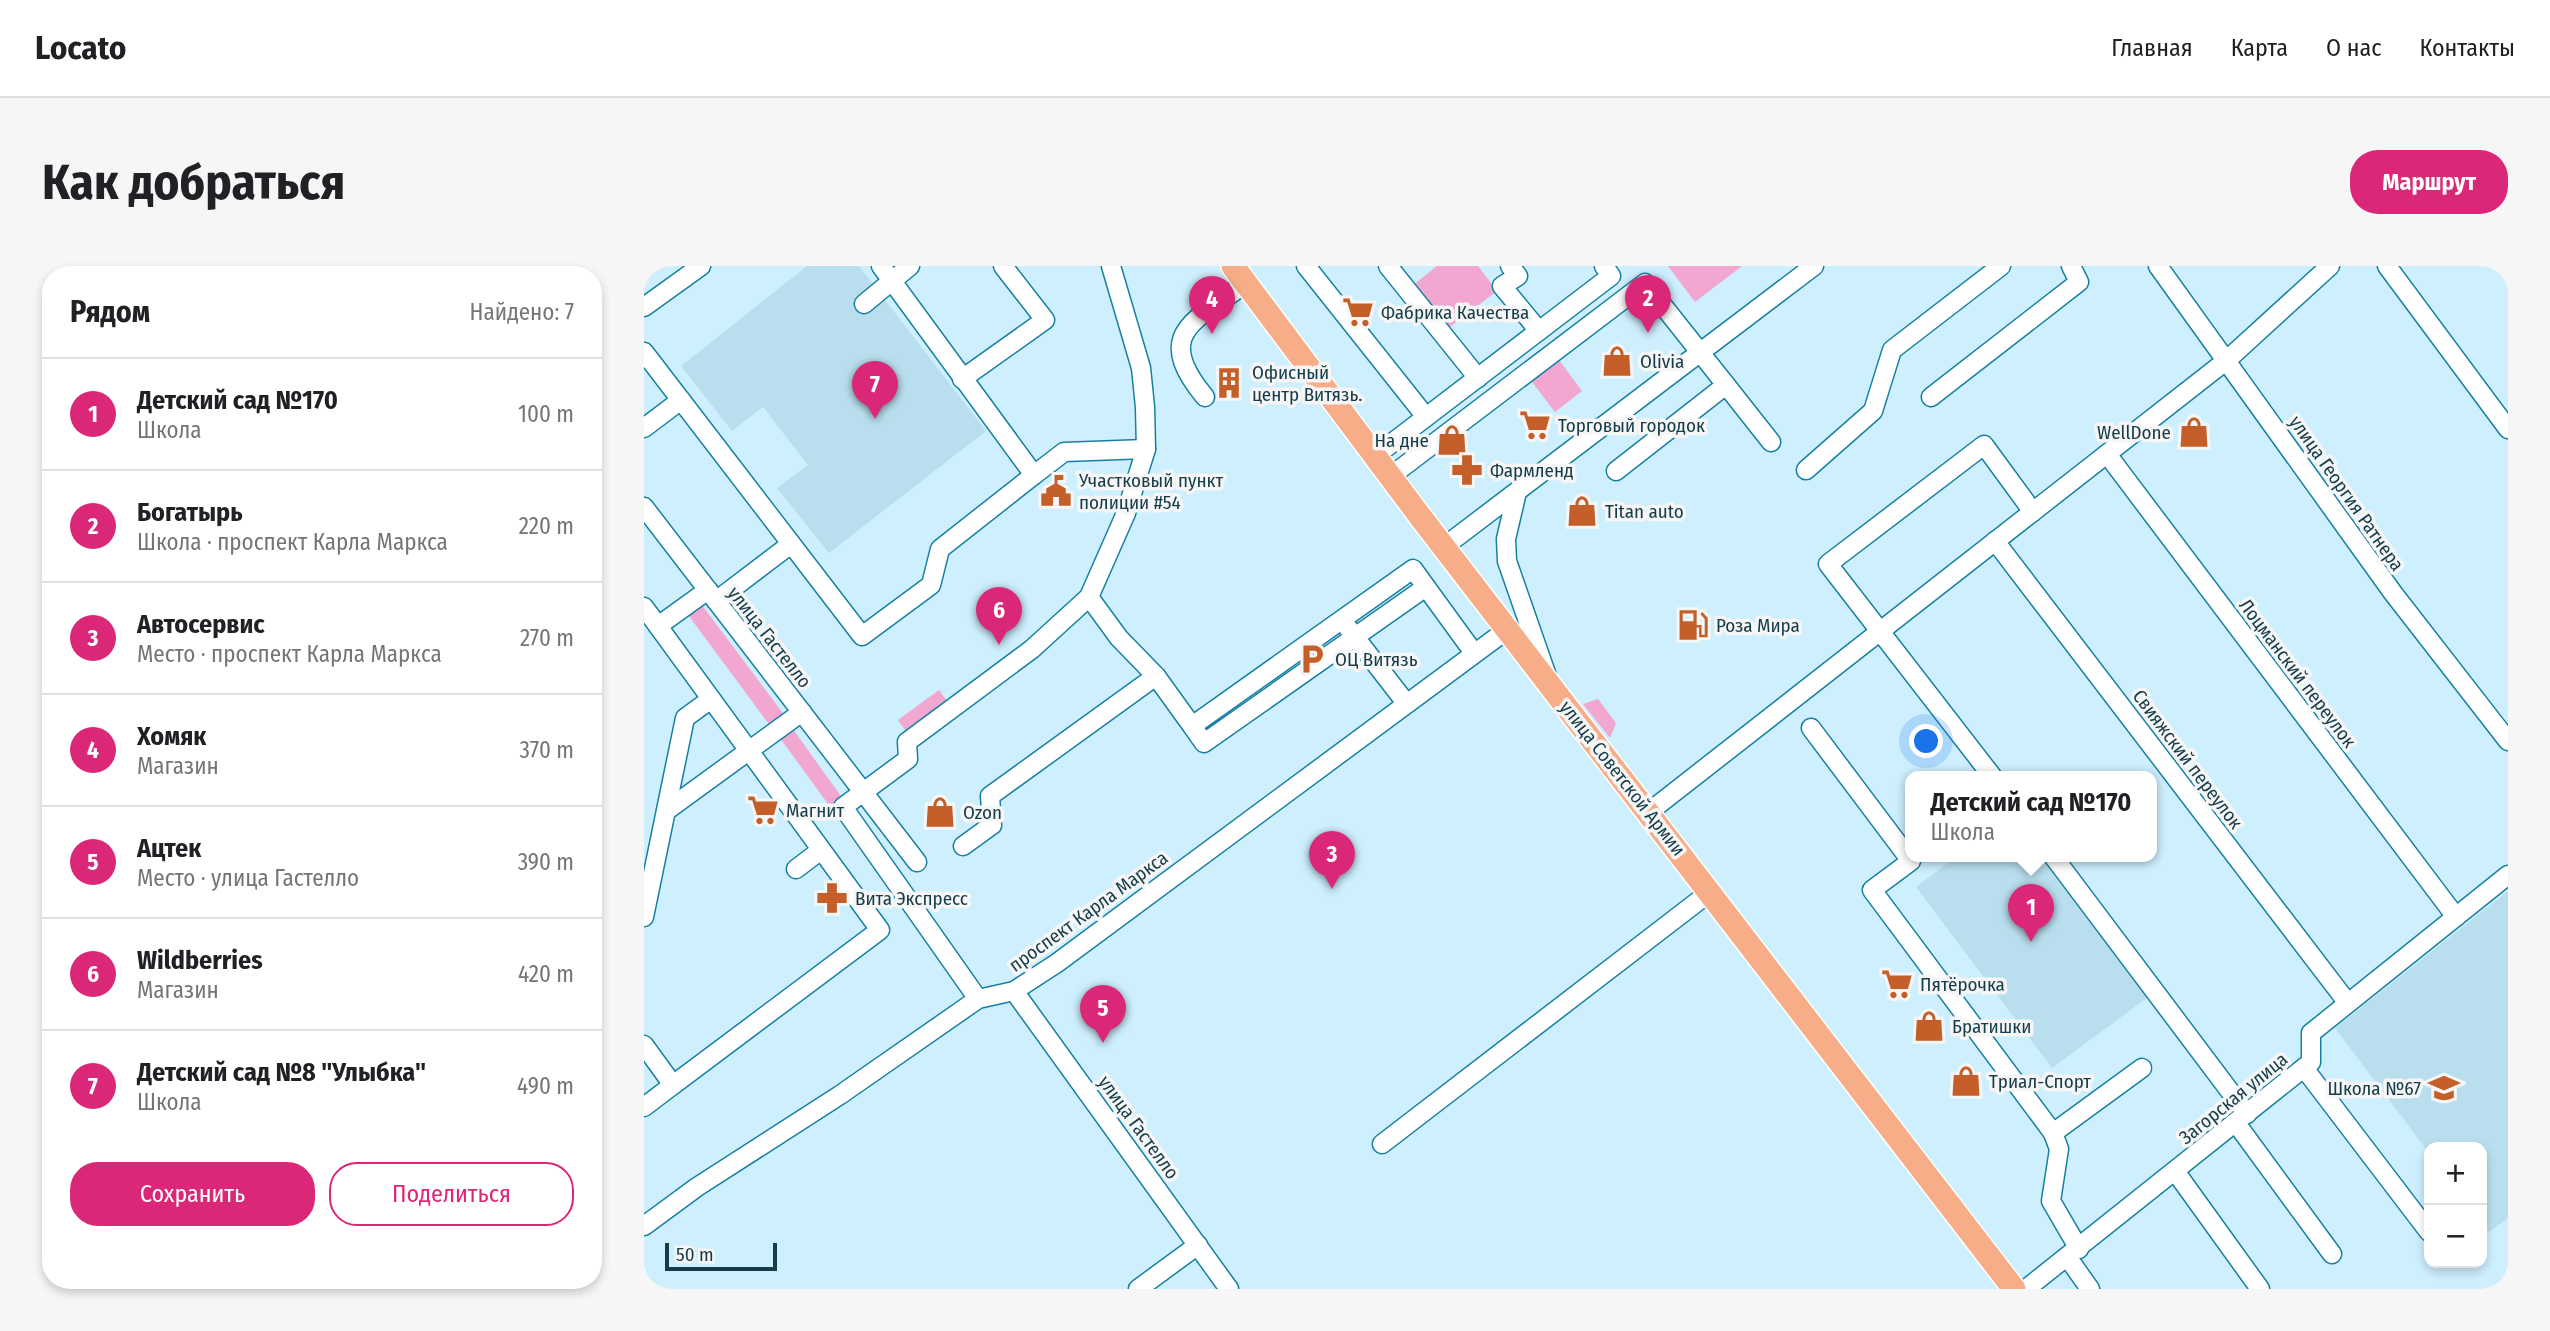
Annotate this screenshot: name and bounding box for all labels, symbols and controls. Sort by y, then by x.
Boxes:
text: Locato [35,28,126,68]
text: Главная [2111,34,2193,62]
text: Карта [2231,34,2288,62]
text: О нас [2326,34,2381,62]
text: Контакты [2419,34,2515,62]
button: Маршрут [2350,150,2508,214]
text: Как добраться [42,153,345,212]
pin: 2 [1625,275,1671,333]
pin: 4 [1189,276,1235,334]
text: Рядом [70,294,150,330]
supermarket icon: Фабрика Качества [1341,295,1375,329]
text: Найдено: 7 [470,298,574,326]
place label: Фабрика Качества [1381,301,1529,324]
shop icon: Olivia [1600,344,1634,378]
place label: Olivia [1640,350,1684,373]
pin: 7 [852,361,898,419]
place label: Офисный центр Витязь. [1252,361,1362,406]
building icon: Офисный центр Витязь. [1212,366,1246,400]
text: Детский сад №170 [137,385,338,416]
text: 1 [88,400,98,428]
text: 100 m [518,400,574,428]
supermarket icon: Торговый городок [1518,408,1552,442]
street label: улица Георгия Ратнера [2284,411,2409,575]
place label: Торговый городок [1558,414,1705,437]
shop icon: WellDone [2177,415,2211,449]
text: Школа [137,416,202,444]
place label: WellDone [2097,421,2171,444]
shop icon: На дне [1435,423,1469,457]
place label: На дне [1375,429,1429,452]
pharmacy icon: Фармленд [1450,453,1484,487]
place label: Фармленд [1490,459,1574,482]
place label: Участковый пункт полиции #54 [1078,469,1223,514]
public building icon: Участковый пункт полиции #54 [1039,474,1073,508]
shop icon: Titan auto [1565,494,1599,528]
text: Богатырь [137,497,242,528]
place label: Titan auto [1605,500,1684,523]
text: 2 [88,512,98,540]
text: 220 m [519,512,574,540]
text: Школа · проспект Карла Маркса [137,528,448,556]
street label: улица Гастелло [723,582,816,693]
pin: 6 [976,587,1022,645]
street label: Лоцманский переулок [2234,594,2361,752]
fuel station icon: Роза Мира [1676,608,1710,642]
text: Автосервис [137,609,265,640]
place label: Роза Мира [1716,614,1800,637]
text: 3 [88,624,98,652]
text: 270 m [520,624,574,652]
text: Место · проспект Карла Маркса [137,640,442,668]
parking icon: ОЦ Витязь [1295,642,1329,676]
place label: ОЦ Витязь [1335,648,1418,671]
street label: Свияжский переулок [2128,685,2247,833]
street label: улица Советской Армии [1555,696,1690,860]
text: Хомяк [137,721,206,752]
your location [1909,724,1943,758]
text: 4 [87,736,99,764]
text: 370 m [520,736,574,764]
text: Магазин [137,752,219,780]
popup [1905,771,2157,862]
text: Детский сад №170 [1930,787,2132,818]
supermarket icon: Магнит [746,793,780,827]
shop icon: Ozon [923,795,957,829]
place label: Магнит [786,799,845,822]
place label: Ozon [963,801,1002,824]
text: Школа [1930,818,1995,846]
pin: 3 [1309,831,1355,889]
text: Ацтек [137,833,201,864]
street label: проспект Карла Маркса [1004,846,1172,977]
text: 5 [87,848,99,876]
text: 390 m [518,848,574,876]
text: Место · улица Гастелло [137,864,359,892]
pharmacy icon: Вита Экспресс [815,881,849,915]
pin: 1 [2008,884,2054,942]
place label: Вита Экспресс [855,887,968,910]
text: Wildberries [137,945,263,976]
text: 6 [87,960,99,988]
text: 420 m [518,960,574,988]
supermarket icon: Пятёрочка [1880,967,1914,1001]
place label: Пятёрочка [1920,973,2005,996]
text: Магазин [137,976,219,1004]
pin: 5 [1080,985,1126,1043]
shop icon: Братишки [1912,1009,1946,1043]
place label: Братишки [1952,1015,2031,1038]
street label: Загорская улица [2174,1048,2292,1149]
text: Детский сад №8 "Улыбка" [137,1057,426,1088]
shop icon: Триал-Спорт [1949,1064,1983,1098]
place label: Триал-Спорт [1989,1070,2091,1093]
street label: улица Гастелло [1093,1071,1184,1184]
school or university icon: Школа №67 [2427,1071,2461,1105]
text: 7 [88,1072,98,1100]
text: 490 m [517,1072,574,1100]
place label: Школа №67 [2327,1077,2421,1100]
text: Школа [137,1088,202,1116]
map controls [2424,1142,2487,1268]
button: + [2424,1142,2487,1205]
button: Сохранить [70,1162,315,1226]
button: Поделиться [329,1162,574,1226]
button: − [2424,1205,2487,1268]
scale bar [665,1240,777,1272]
text: 50 m [676,1243,714,1266]

